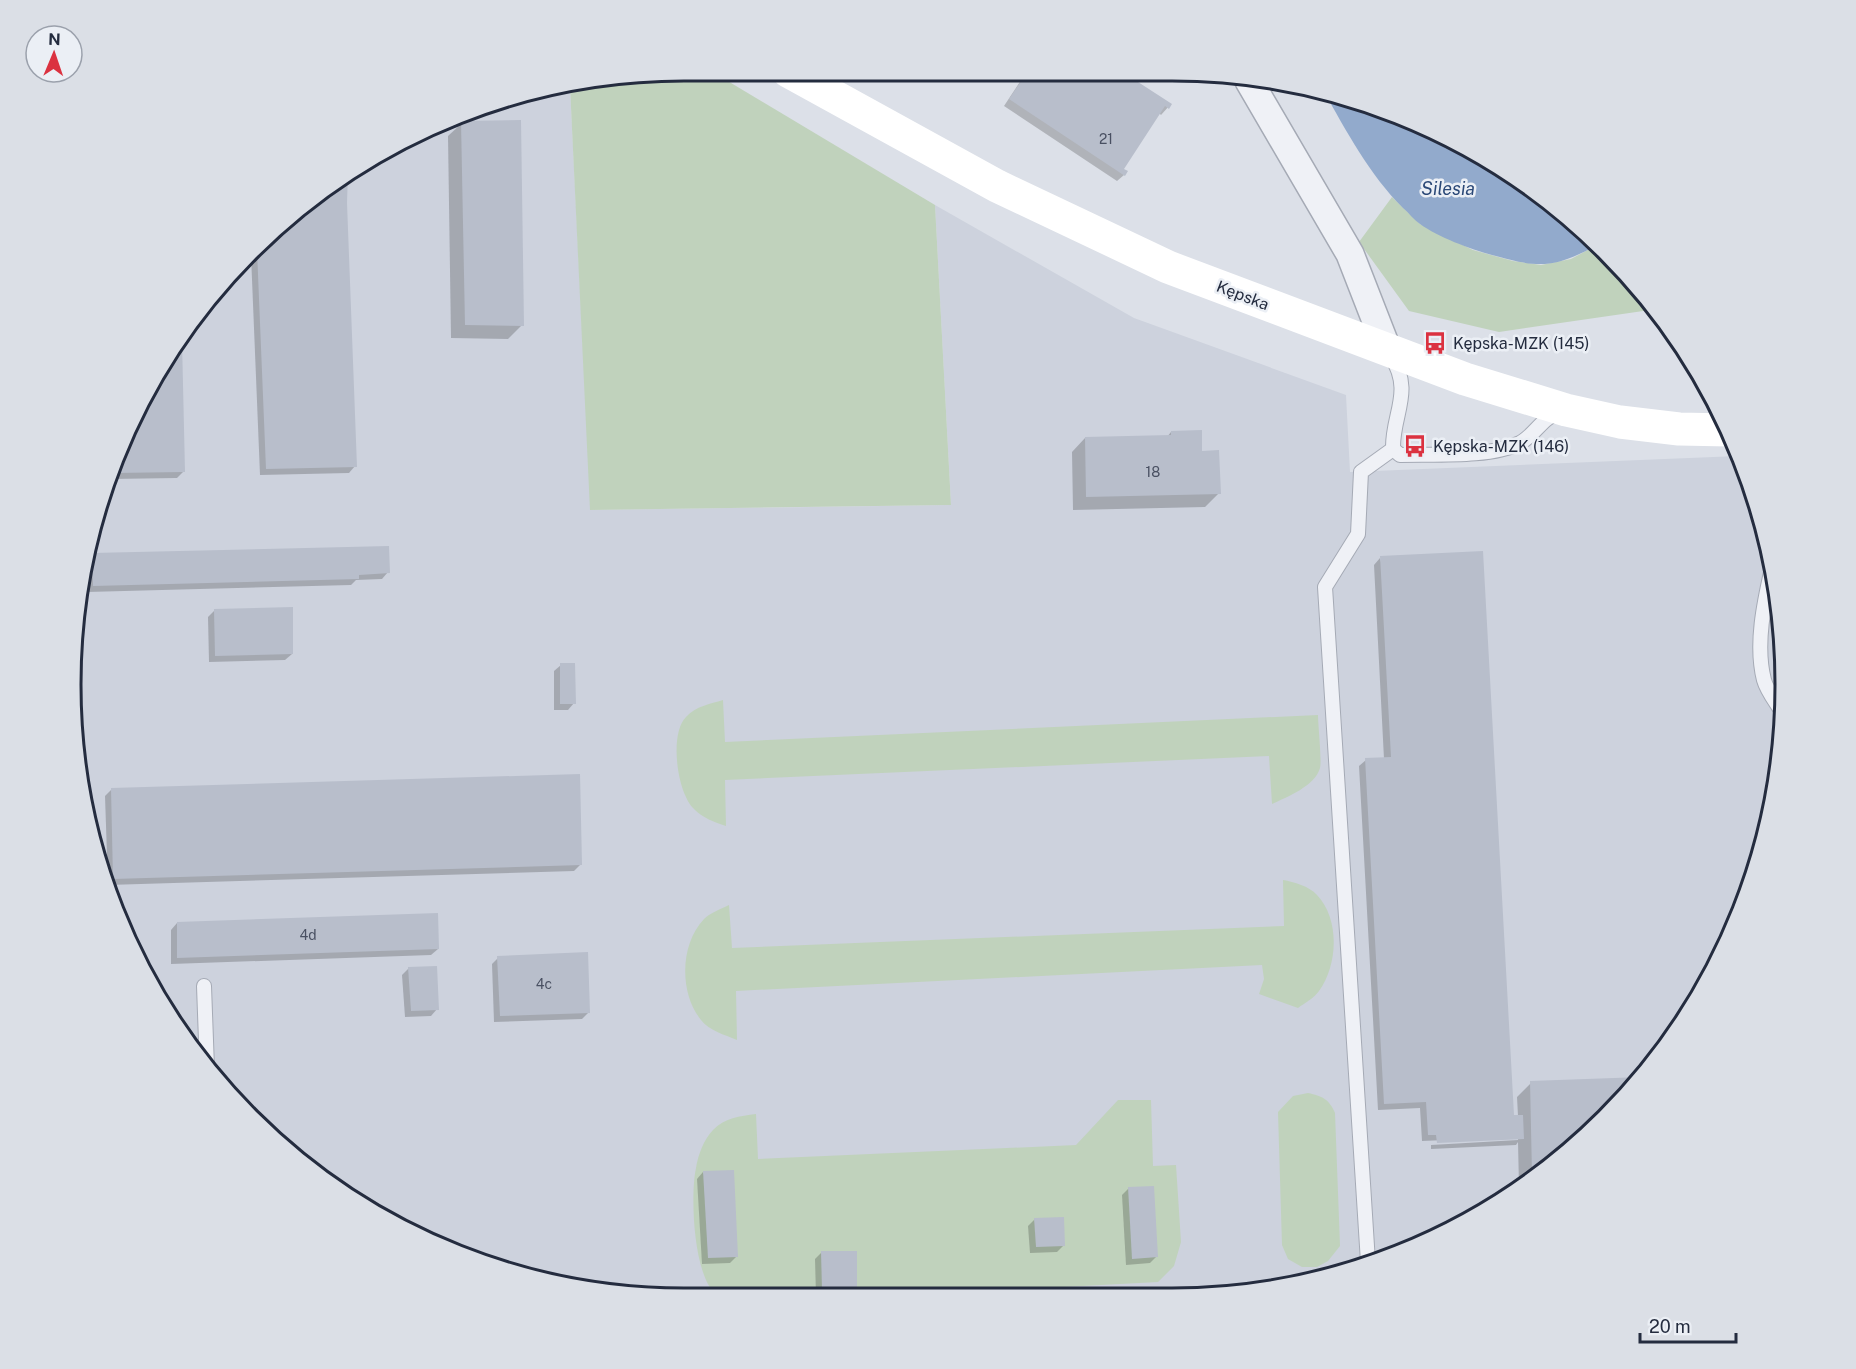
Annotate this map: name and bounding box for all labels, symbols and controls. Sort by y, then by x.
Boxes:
north arrow [24,24,84,84]
text: N [48,30,61,49]
house number: 21 [1099,131,1113,147]
water label: Silesia [1421,178,1475,199]
street label: Kępska [1214,277,1272,314]
bus stop icon: Kępska-MZK (145) [1422,330,1448,356]
place label: Kępska-MZK (145) [1453,334,1589,353]
bus stop icon: Kępska-MZK (146) [1402,433,1428,459]
place label: Kępska-MZK (146) [1433,437,1569,456]
house number: 18 [1146,464,1160,480]
house number: 4d [299,927,317,943]
house number: 4c [536,976,552,992]
scale bar [1640,1306,1736,1344]
text: 20 m [1649,1316,1691,1337]

